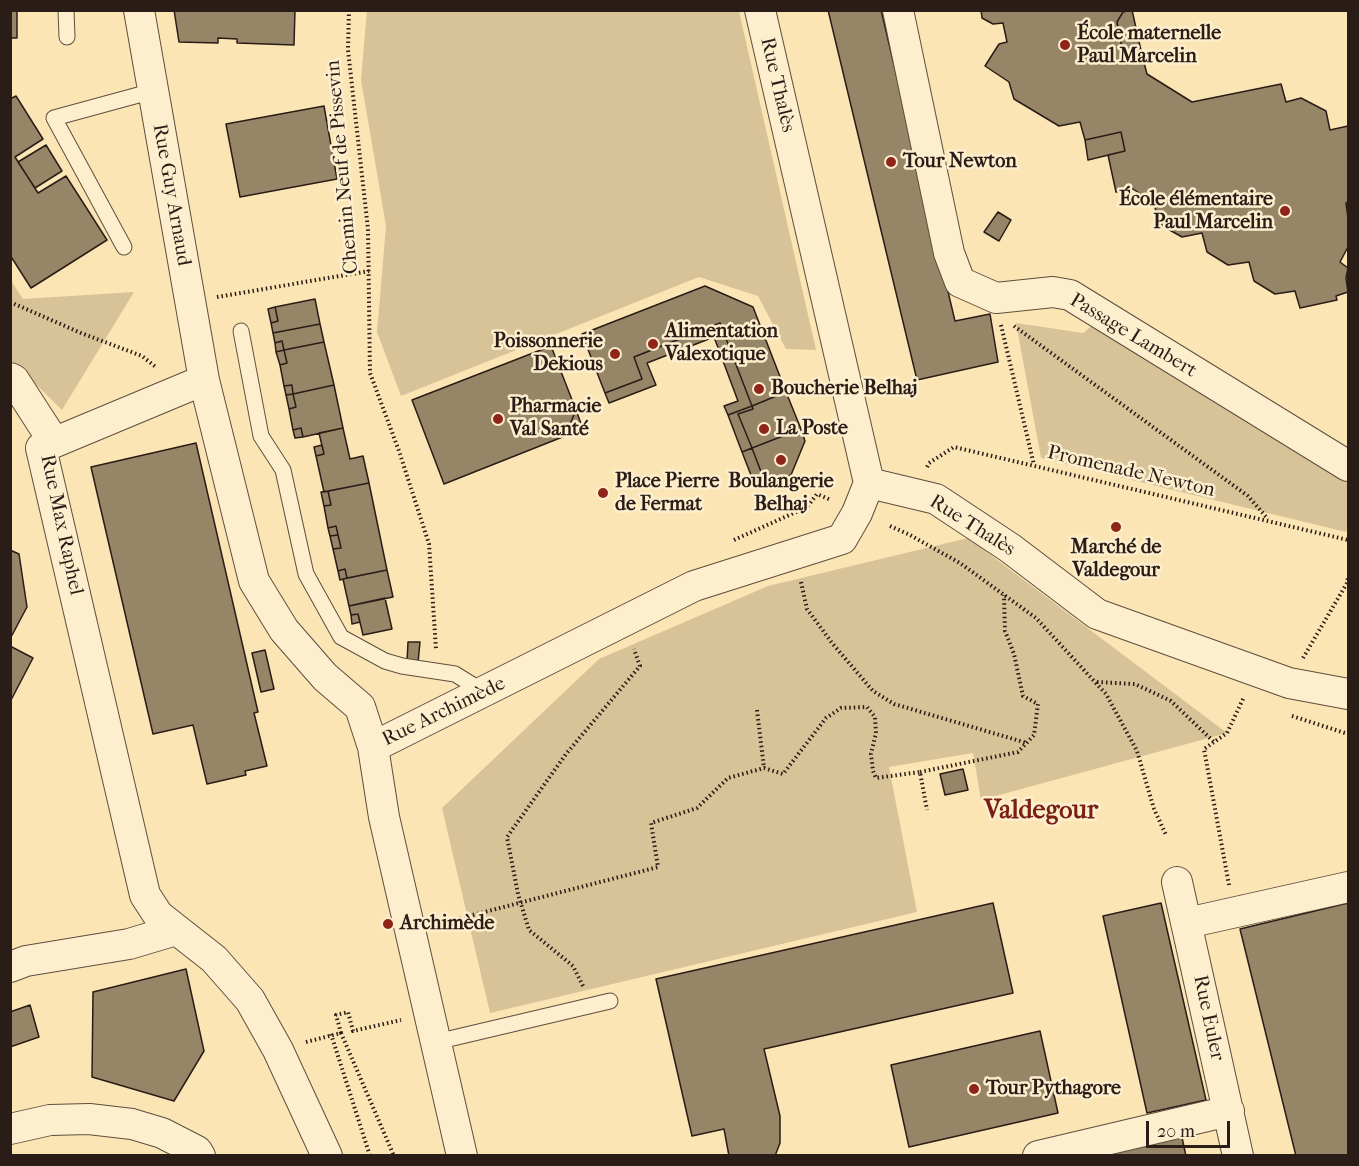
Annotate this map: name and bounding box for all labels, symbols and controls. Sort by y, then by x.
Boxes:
place label: École maternelle Paul Marcelin [1077,22,1221,69]
street label: Rue Thalès [754,35,800,135]
marker: École maternelle Paul Marcelin [1058,38,1072,52]
street label: Chemin Neuf de Pissevin [322,59,364,275]
street label: Rue Guy Arnaud [147,122,195,268]
place label: Tour Newton [903,150,1017,174]
marker: Tour Newton [884,155,898,169]
place label: École élémentaire Paul Marcelin [1119,188,1273,235]
marker: École élémentaire Paul Marcelin [1278,204,1292,218]
street label: Passage Lambert [1065,289,1201,383]
place label: Alimentation Valexotique [665,320,778,367]
place label: Poissonnerie Dekious [494,330,603,377]
marker: Alimentation Valexotique [646,337,660,351]
marker: Poissonnerie Dekious [608,347,622,361]
place label: Boucherie Belhaj [771,377,917,401]
marker: Boucherie Belhaj [752,382,766,396]
place label: Pharmacie Val Santé [510,395,601,442]
marker: Pharmacie Val Santé [491,412,505,426]
place label: La Poste [776,417,848,441]
marker: La Poste [757,422,771,436]
street label: Promenade Newton [1045,441,1217,503]
street label: Rue Max Raphel [34,453,88,597]
marker: Boulangerie Belhaj [774,453,788,467]
place label: Place Pierre de Fermat [615,470,719,517]
place label: Boulangerie Belhaj [728,470,834,517]
marker: Place Pierre de Fermat [596,486,610,500]
street label: Rue Thalès [925,490,1019,562]
marker: Marché de Valdegour [1109,520,1123,534]
place label: Marché de Valdegour [1071,536,1161,583]
street label: Rue Archimède [378,672,510,752]
district label: Valdegour [984,796,1098,828]
place label: Archimède [400,912,495,936]
marker: Archimède [381,917,395,931]
street label: Rue Euler [1187,973,1229,1063]
place label: Tour Pythagore [986,1077,1121,1101]
marker: Tour Pythagore [967,1082,981,1096]
scale bar [1149,1109,1233,1147]
text: 20 m [1157,1121,1195,1142]

